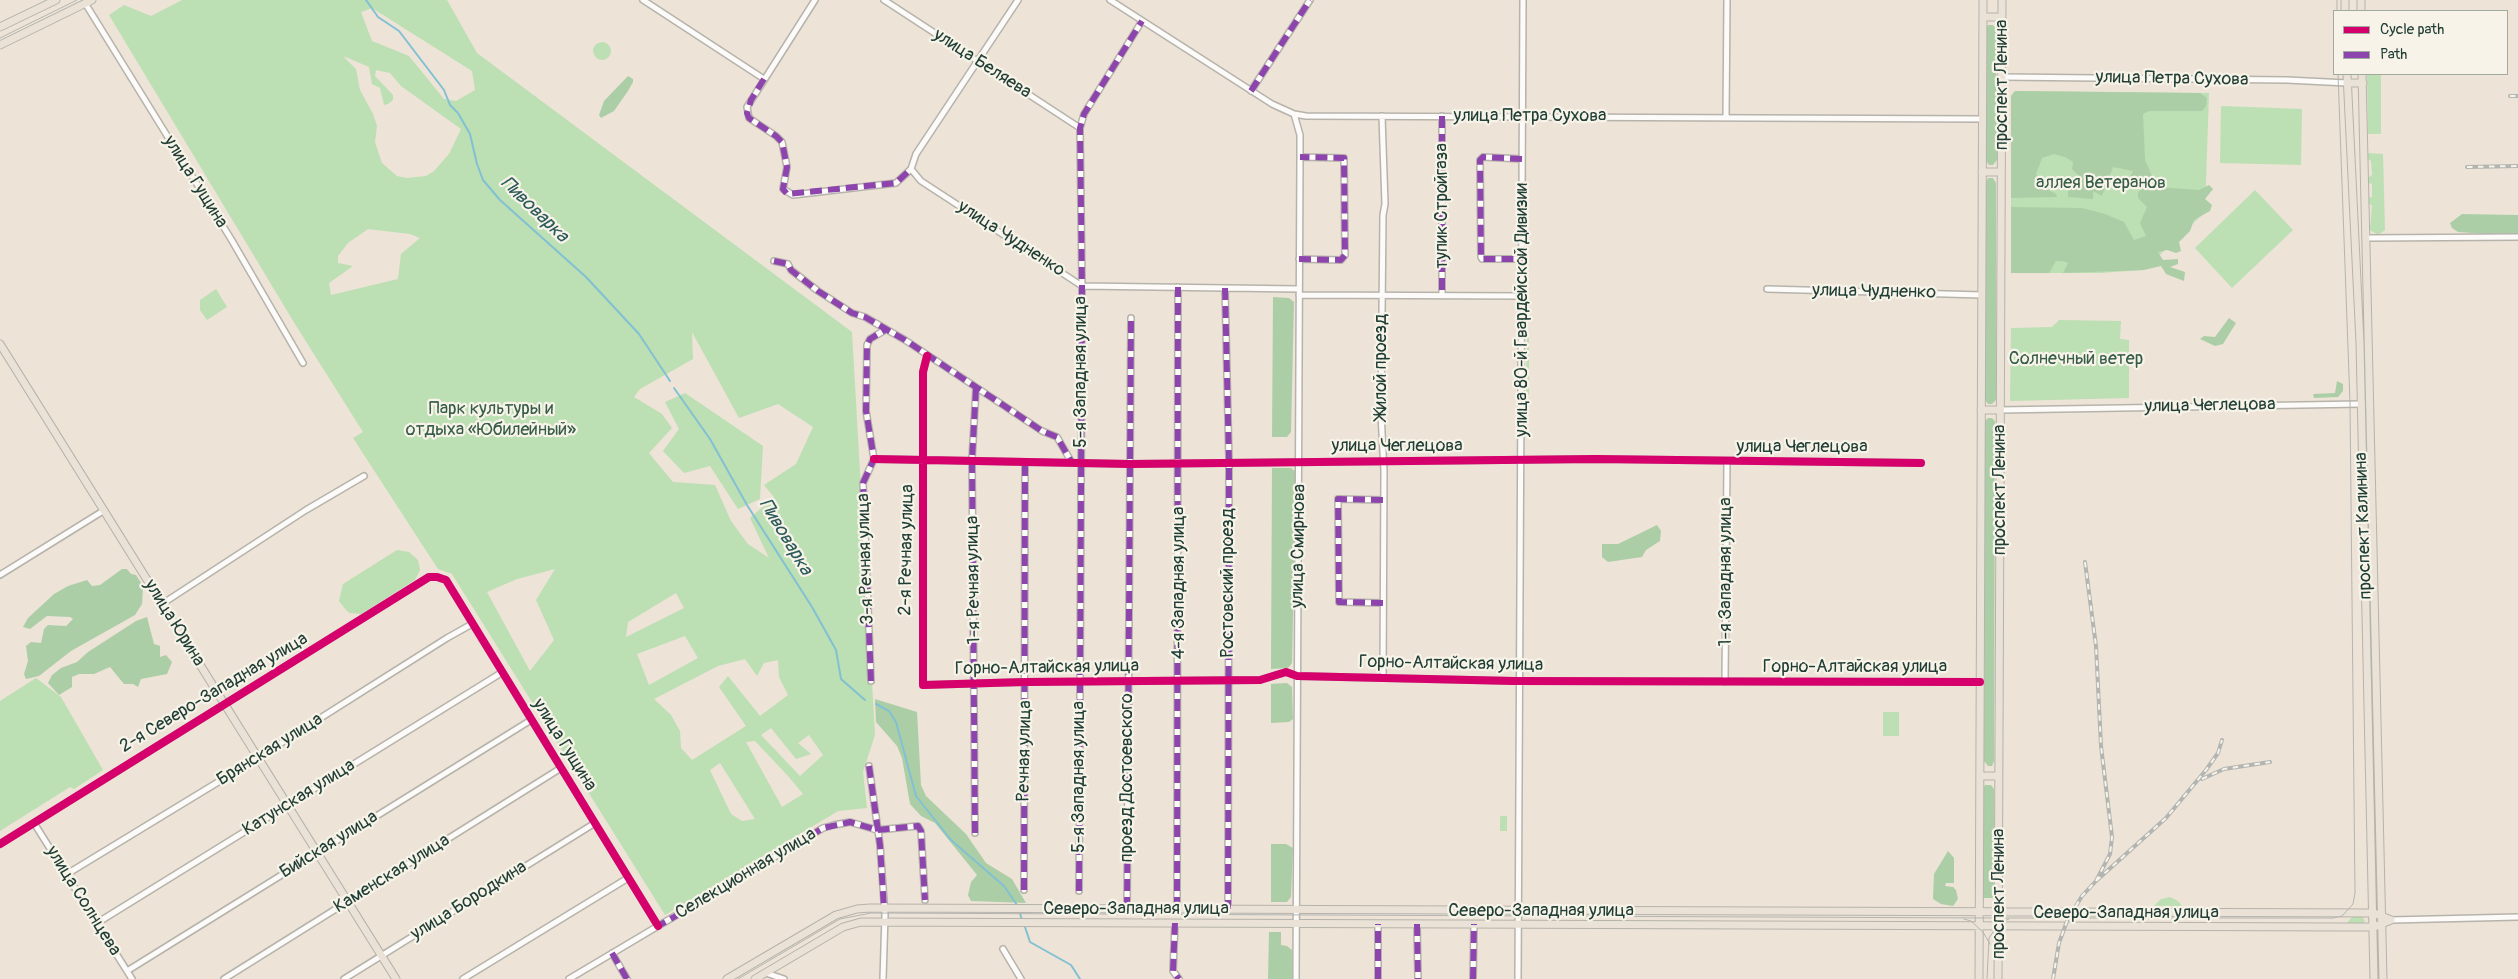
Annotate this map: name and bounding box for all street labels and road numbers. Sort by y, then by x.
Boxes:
street label: проспект Ленина [1991,20,2013,150]
street label: улица Беляева [929,24,1035,104]
street label: улица Петра Сухова [2095,67,2249,91]
street label: улица Петра Сухова [1454,105,1606,127]
street label: улица Гущина [158,132,232,232]
street label: тупик Стройгаза [1431,143,1453,269]
street label: улица 80-й Гвардейской Дивизии [1511,183,1533,437]
street label: улица Чудненко [953,196,1069,282]
street label: улица Чудненко [1812,280,1936,304]
street label: 5-я Западная улица [1070,296,1092,448]
street label: Жилой проезд [1370,314,1392,420]
street label: улица Чеглецова [2144,394,2276,418]
street label: проспект Ленина [1989,425,2011,555]
street label: улица Чеглецова [1331,435,1463,457]
street label: улица Чеглецова [1736,436,1868,458]
street label: проспект Калинина [2351,452,2377,600]
street label: 2-я Речная улица [895,484,919,616]
street label: улица Смирнова [1287,484,1311,608]
street label: 3-я Речная улица [853,493,879,625]
street label: 1-я Западная улица [1715,497,1737,647]
street label: 4-я Западная улица [1168,507,1190,659]
street label: Ростовский проезд [1217,508,1239,658]
street label: 1-я Речная улица [962,516,986,644]
street label: улица Юрина [139,576,209,670]
street label: 2-я Северо-Западная улица [116,628,312,758]
street label: Горно-Алтайская улица [1359,652,1543,676]
street label: Горно-Алтайская улица [955,656,1139,680]
street label: Горно-Алтайская улица [1763,656,1947,678]
street label: проезд Достоевского [1116,693,1138,863]
street label: улица Гущина [527,695,601,795]
street label: Речная улица [1013,700,1037,802]
street label: 5-я Западная улица [1068,701,1090,853]
street label: Брянская улица [213,709,327,791]
street label: Катунская улица [239,755,359,841]
street label: Бийская улица [276,806,382,884]
street label: Селекционная улица [672,824,820,924]
street label: проспект Ленина [1988,829,2010,959]
street label: Каменская улица [330,830,454,918]
street label: улица Солнцева [41,842,125,960]
street label: улица Бородкина [407,857,531,945]
street label: Северо-Западная улица [1043,898,1229,920]
street label: Северо-Западная улица [1448,900,1634,922]
street label: Северо-Западная улица [2033,902,2219,924]

